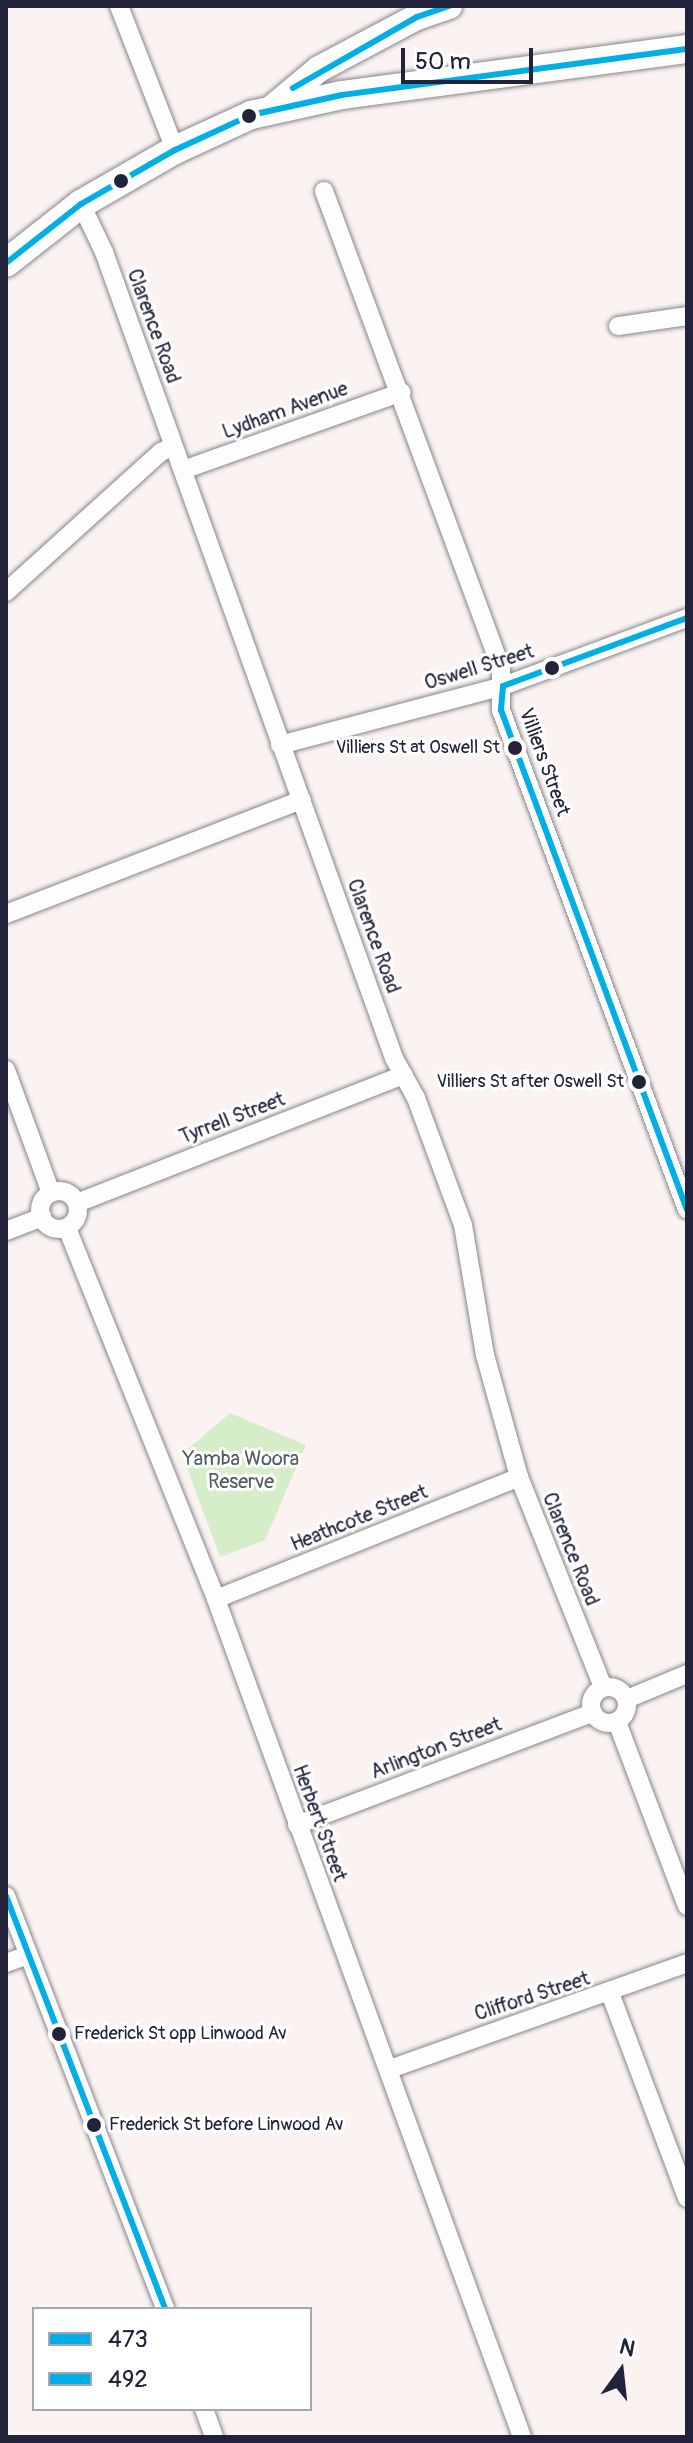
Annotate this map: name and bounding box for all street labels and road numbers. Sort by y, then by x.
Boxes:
street label: Clarence Road [122,266,186,386]
street label: Lydham Avenue [219,376,351,444]
street label: Oswell Street [421,639,537,695]
street label: Villiers Street [514,705,576,819]
street label: Clarence Road [342,876,406,996]
street label: Tyrrell Street [176,1087,288,1149]
street label: Heathcote Street [287,1480,431,1556]
street label: Clarence Road [537,1489,605,1609]
street label: Arlington Street [367,1712,505,1784]
street label: Herbert Street [288,1761,352,1885]
street label: Clifford Street [471,1966,593,2026]

